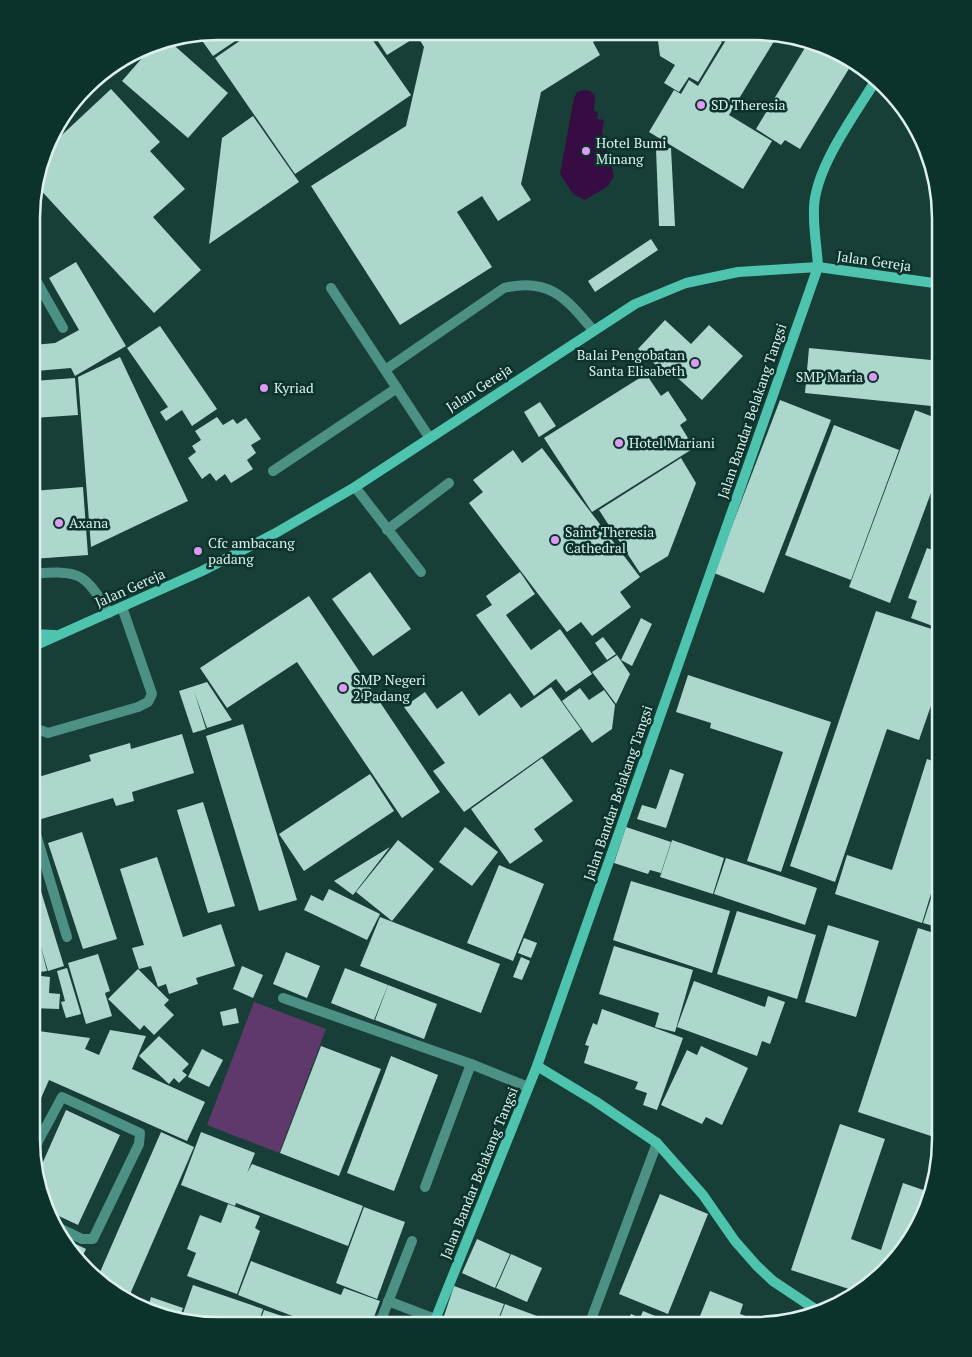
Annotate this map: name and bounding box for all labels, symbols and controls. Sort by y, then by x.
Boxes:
place label: SD Theresia [711,95,786,114]
marker: SD Theresia [695,99,707,111]
place label: Hotel Bumi Minang [596,133,667,168]
marker: Hotel Bumi Minang [580,145,592,157]
street label: Jalan Gereja [836,246,913,275]
street label: Jalan Bandar Belakang Tangsi [713,321,790,501]
place label: Balai Pengobatan Santa Elisabeth [577,345,686,380]
marker: Balai Pengobatan Santa Elisabeth [689,357,701,369]
street label: Jalan Gereja [442,359,515,416]
place label: SMP Maria [796,367,863,386]
marker: SMP Maria [867,371,879,383]
place label: Kyriad [274,378,314,397]
marker: Kyriad [258,382,270,394]
place label: Hotel Mariani [629,433,715,452]
marker: Hotel Mariani [613,437,625,449]
place label: Axana [69,513,108,532]
marker: Axana [53,517,65,529]
place label: Saint Theresia Cathedral [565,522,654,557]
place label: Cfc ambacang padang [208,533,295,568]
marker: Saint Theresia Cathedral [549,534,561,546]
marker: Cfc ambacang padang [192,545,204,557]
street label: Jalan Gereja [92,564,168,611]
place label: SMP Negeri 2 Padang [353,670,426,705]
marker: SMP Negeri 2 Padang [337,682,349,694]
street label: Jalan Bandar Belakang Tangsi [579,703,656,883]
street label: Jalan Bandar Belakang Tangsi [435,1084,522,1262]

